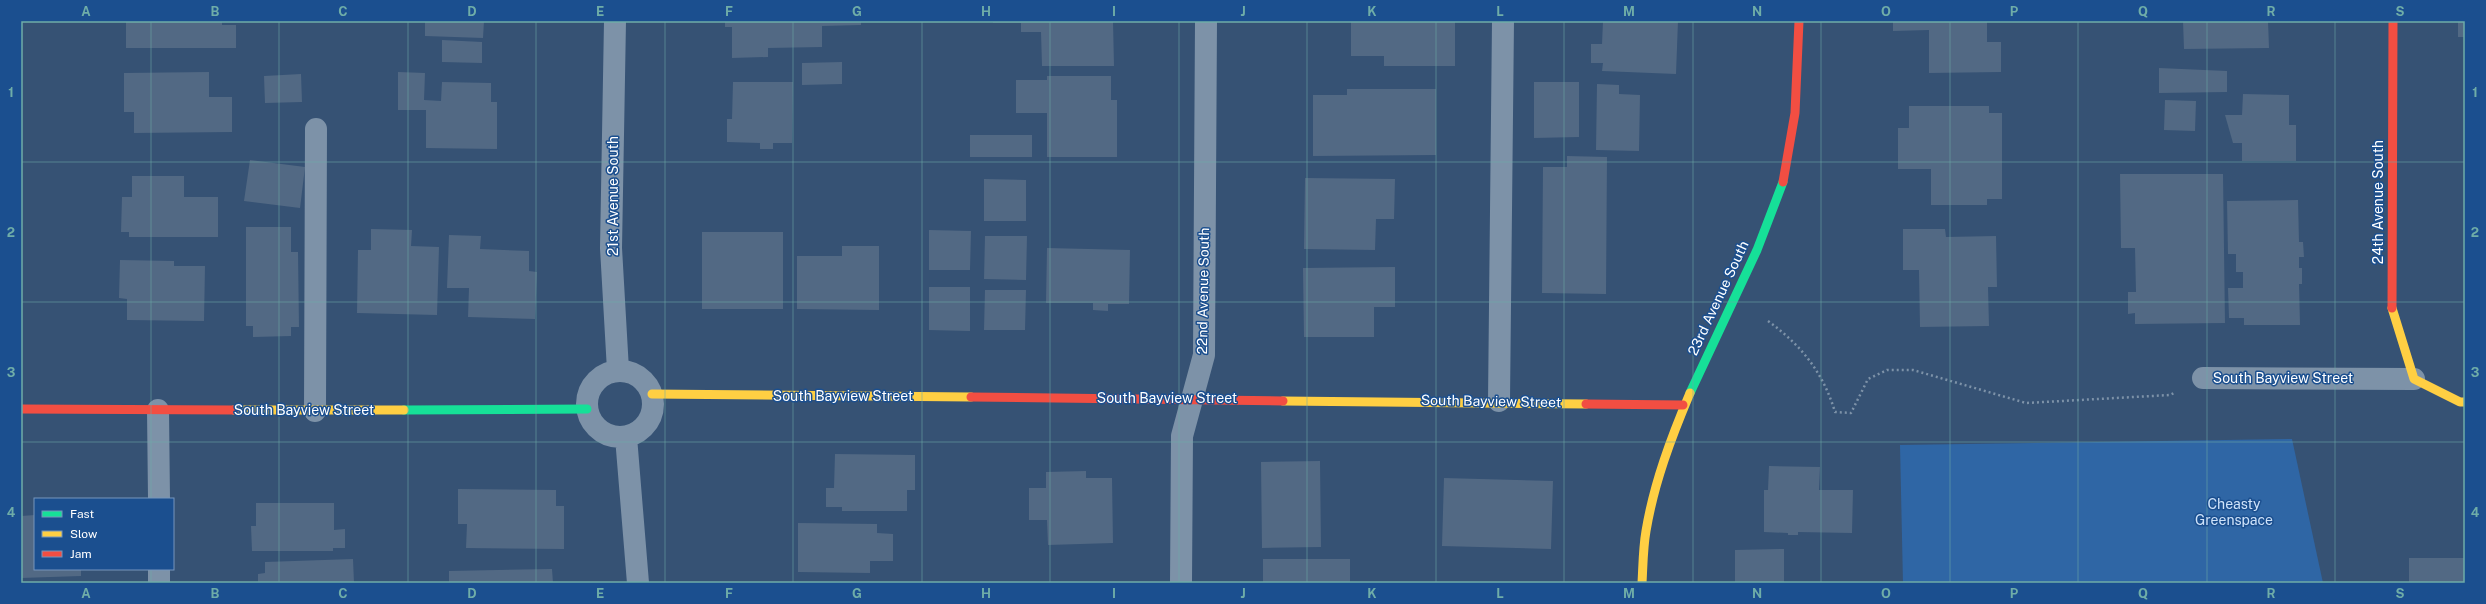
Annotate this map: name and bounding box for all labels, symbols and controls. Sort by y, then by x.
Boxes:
text: A [81,4,91,19]
text: B [211,4,220,19]
text: C [338,4,348,19]
text: D [467,4,477,19]
text: E [596,4,604,19]
text: F [725,4,733,19]
text: G [852,4,862,19]
text: H [981,4,991,19]
text: I [1112,4,1116,19]
text: J [1240,4,1246,19]
text: K [1367,4,1377,19]
text: L [1496,4,1504,19]
text: M [1623,4,1635,19]
text: N [1752,4,1762,19]
text: O [1881,4,1891,19]
text: P [2010,4,2019,19]
text: Q [2138,4,2148,19]
text: R [2266,4,2276,19]
text: S [2396,4,2405,19]
text: 1 [8,85,14,100]
text: 1 [2472,85,2478,100]
street label: 21st Avenue South [605,136,621,256]
street label: 24th Avenue South [2370,140,2386,264]
text: 2 [7,225,15,240]
text: 2 [2471,225,2479,240]
street label: 22nd Avenue South [1194,227,1212,355]
street label: 23rd Avenue South [1684,238,1752,358]
text: 3 [7,365,16,380]
text: 3 [2471,365,2480,380]
street label: South Bayview Street [2213,370,2353,386]
street label: South Bayview Street [773,388,913,404]
street label: South Bayview Street [1097,390,1237,406]
street label: South Bayview Street [1421,392,1561,410]
street label: South Bayview Street [234,402,374,418]
park label: Cheasty Greenspace [2195,496,2273,528]
legend [34,498,174,570]
text: 4 [7,505,16,520]
text: 4 [2471,505,2480,520]
text: Fast [70,507,95,521]
text: Slow [70,527,98,541]
text: Jam [70,547,92,561]
text: A [81,586,91,601]
text: B [211,586,220,601]
text: C [338,586,348,601]
text: D [467,586,477,601]
text: E [596,586,604,601]
text: F [725,586,733,601]
text: G [852,586,862,601]
text: H [981,586,991,601]
text: I [1112,586,1116,601]
text: J [1240,586,1246,601]
text: K [1367,586,1377,601]
text: L [1496,586,1504,601]
text: M [1623,586,1635,601]
text: N [1752,586,1762,601]
text: O [1881,586,1891,601]
text: P [2010,586,2019,601]
text: Q [2138,586,2148,601]
text: R [2266,586,2276,601]
text: S [2396,586,2405,601]

